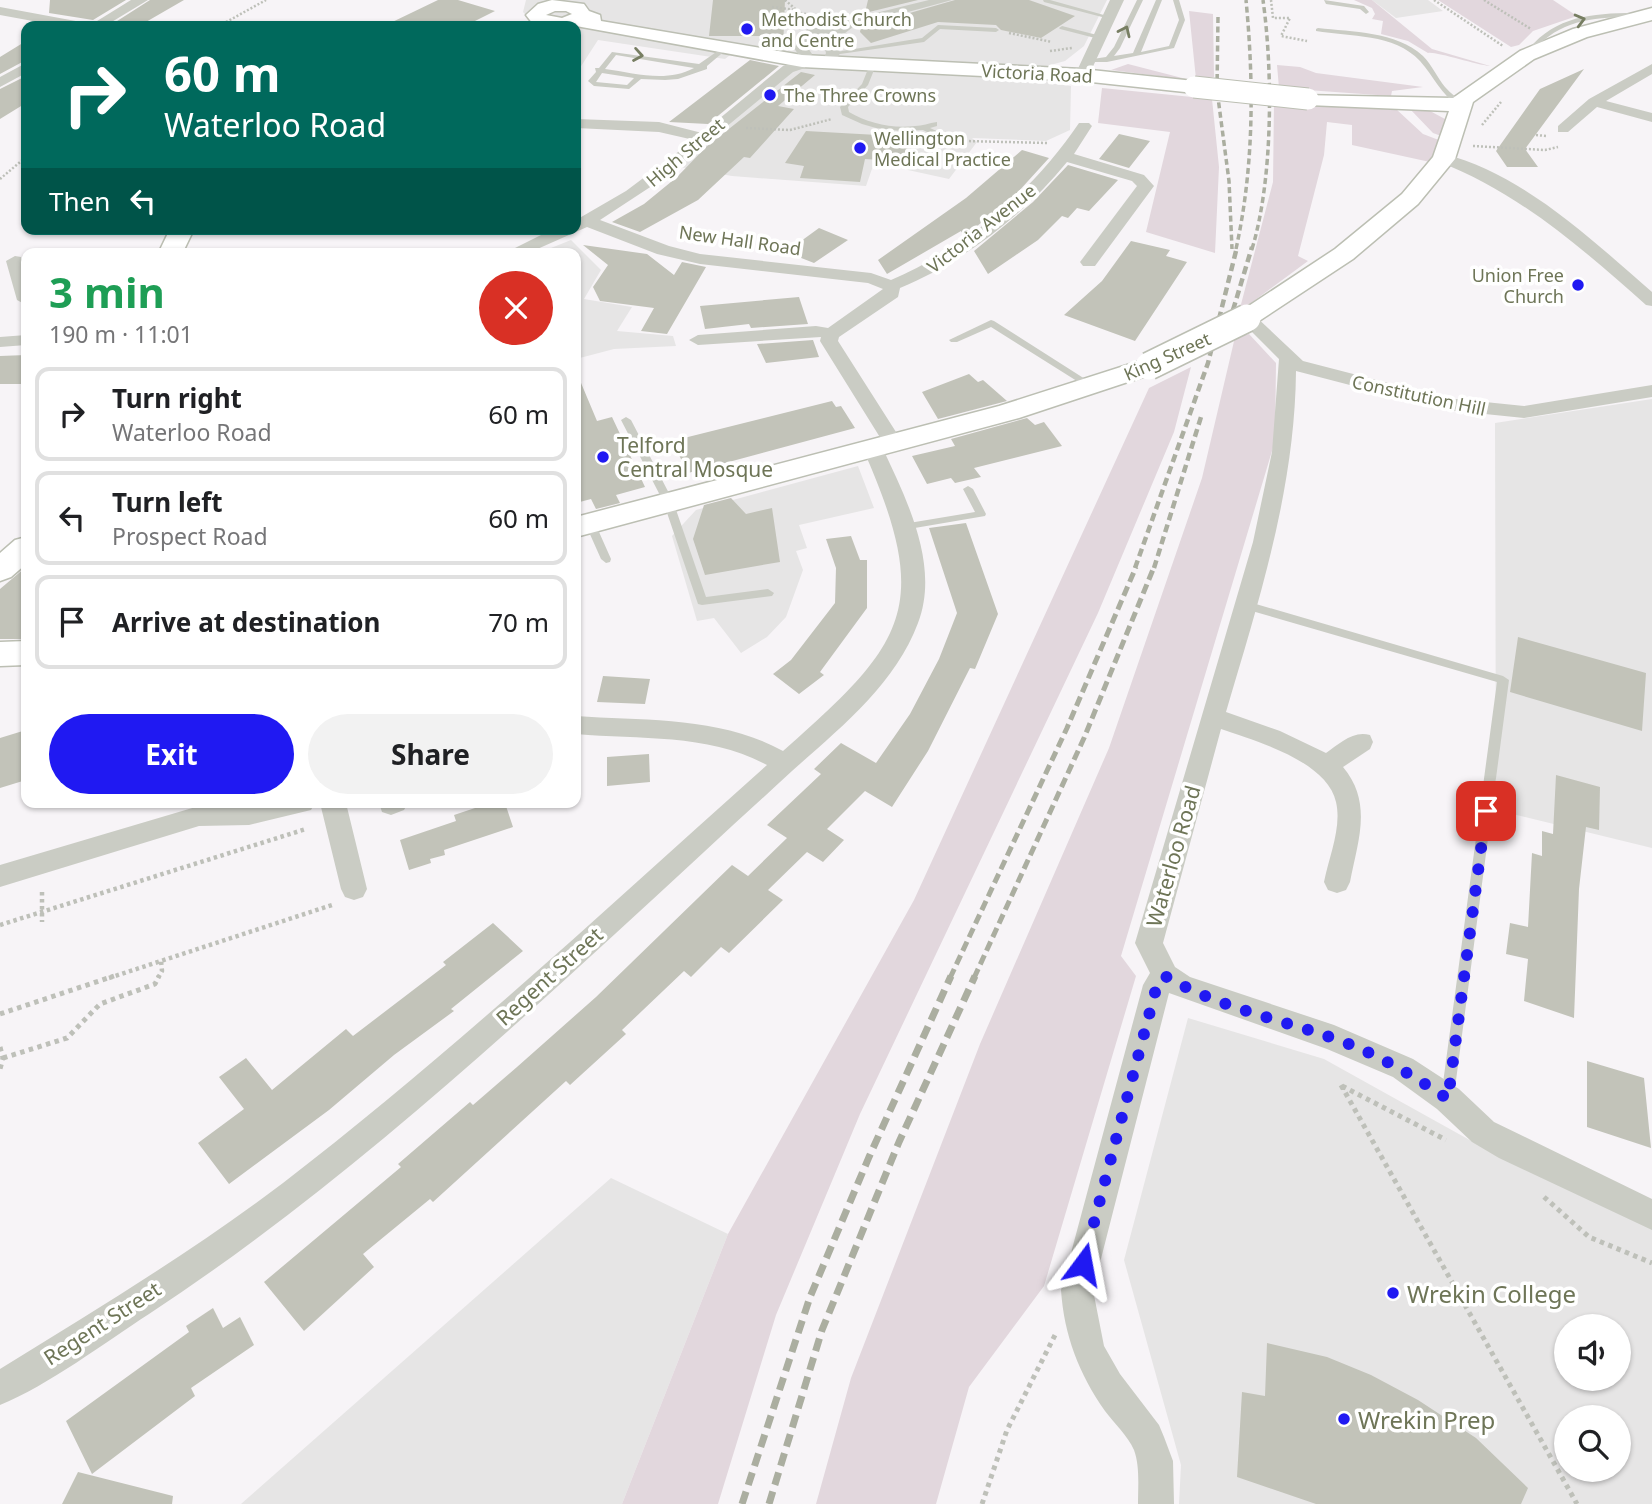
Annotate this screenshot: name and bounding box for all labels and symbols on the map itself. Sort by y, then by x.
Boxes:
place label: Methodist Church and Centre [761,7,912,52]
one-way arrow [1574,14,1586,28]
marker: Methodist Church and Centre [739,21,755,37]
one-way arrow [1117,26,1131,38]
one-way arrow [632,47,644,62]
street label: Victoria Road [981,58,1093,88]
place label: The Three Crowns [784,83,936,107]
marker: The Three Crowns [762,87,778,103]
street label: High Street [641,112,730,192]
place label: Wellington Medical Practice [874,126,1011,171]
marker: Wellington Medical Practice [852,140,868,156]
street label: Victoria Avenue [922,178,1040,278]
street label: New Hall Road [677,220,803,260]
place label: Union Free Church [1472,263,1564,308]
marker: Union Free Church [1570,277,1586,293]
street label: King Street [1120,326,1215,386]
street label: Constitution Hill [1350,369,1488,421]
place label: Telford Central Mosque [617,431,773,483]
marker: Telford Central Mosque [595,449,611,465]
pin [1456,781,1516,841]
street label: Waterloo Road [1139,782,1207,930]
street label: Regent Street [490,920,609,1031]
position arrow [1046,1227,1120,1301]
street label: Regent Street [38,1274,166,1371]
place label: Wrekin College [1407,1277,1576,1310]
marker: Wrekin College [1385,1285,1401,1301]
place label: Wrekin Prep [1358,1403,1495,1436]
marker: Wrekin Prep [1336,1411,1352,1427]

